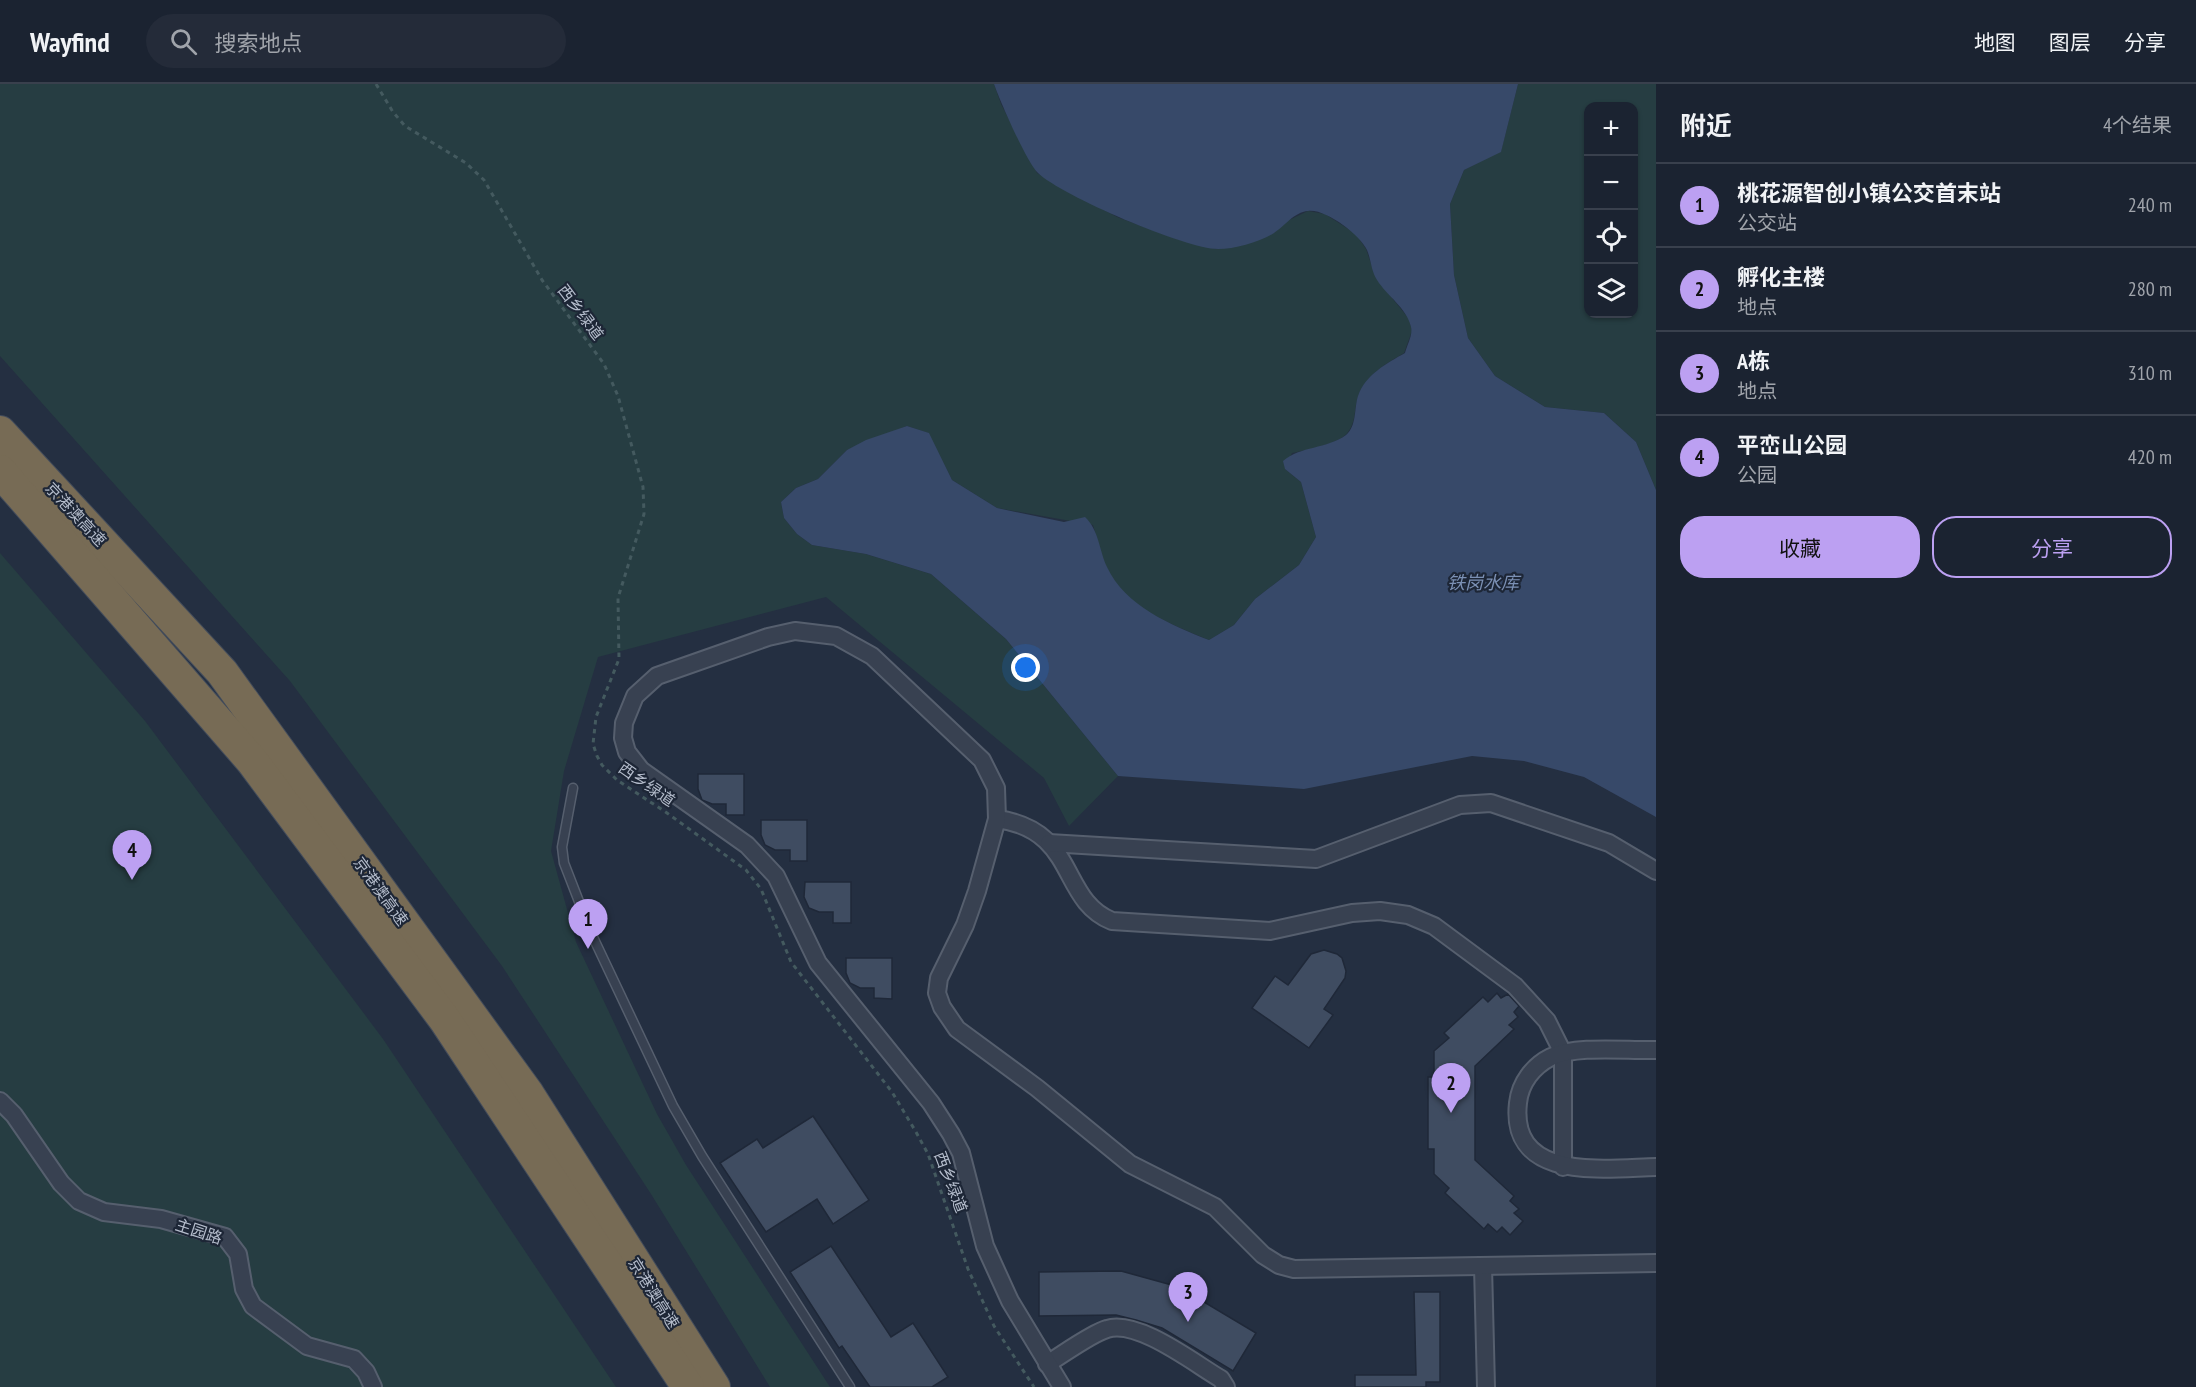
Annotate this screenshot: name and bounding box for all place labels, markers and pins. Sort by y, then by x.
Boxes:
pin: 4 [112,830,152,880]
pin: 1 [568,900,608,949]
pin: 2 [1432,1064,1470,1113]
pin: 3 [1168,1272,1208,1322]

